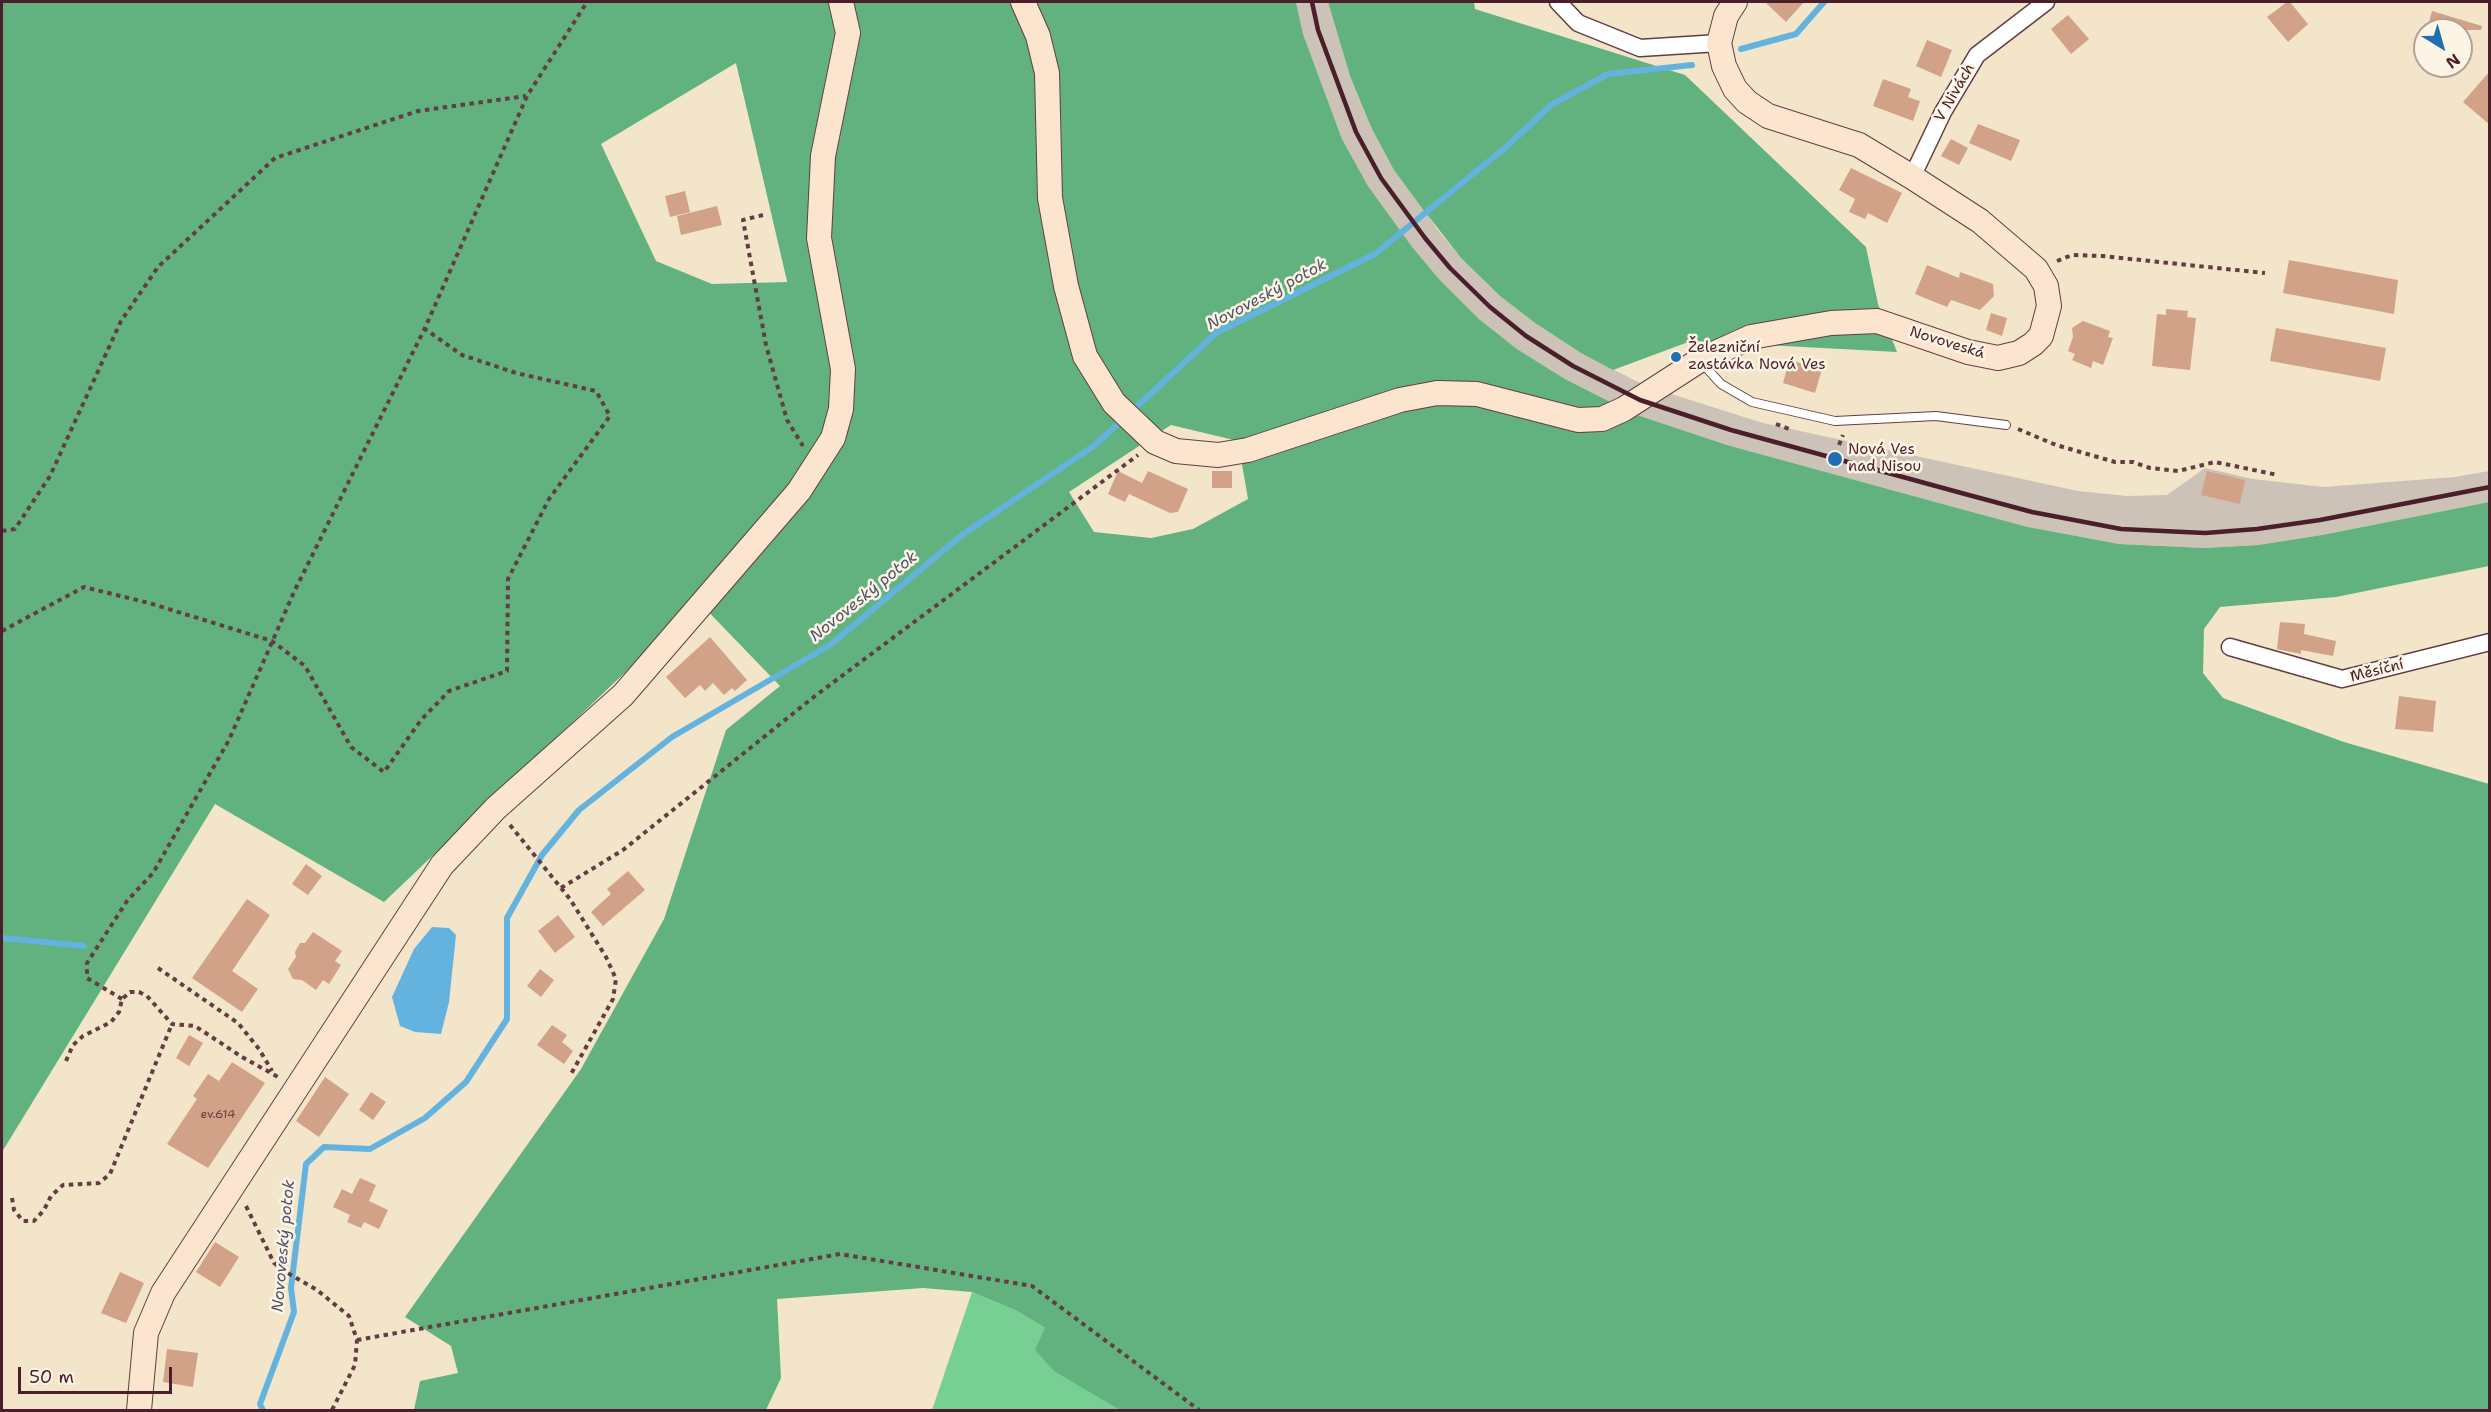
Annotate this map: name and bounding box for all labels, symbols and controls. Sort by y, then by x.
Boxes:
north arrow [2413,18,2473,78]
text: N [2442,49,2464,73]
street label: V Nivách [1931,61,1979,125]
water label: Novoveský potok [1204,255,1330,335]
street label: Novoveská [1907,323,1987,363]
place label: Železniční zastávka Nová Ves [1688,339,1826,374]
marker: Železniční zastávka Nová Ves [1669,350,1683,364]
place label: Nová Ves nad Nisou [1848,441,1921,476]
marker: Nová Ves nad Nisou [1826,450,1844,468]
water label: Novoveský potok [806,548,922,646]
street label: Měsíční [2348,656,2406,686]
house number: ev.614 [201,1108,235,1122]
water label: Novoveský potok [269,1179,299,1313]
scale bar [21,1355,176,1393]
text: 50 m [29,1365,74,1389]

